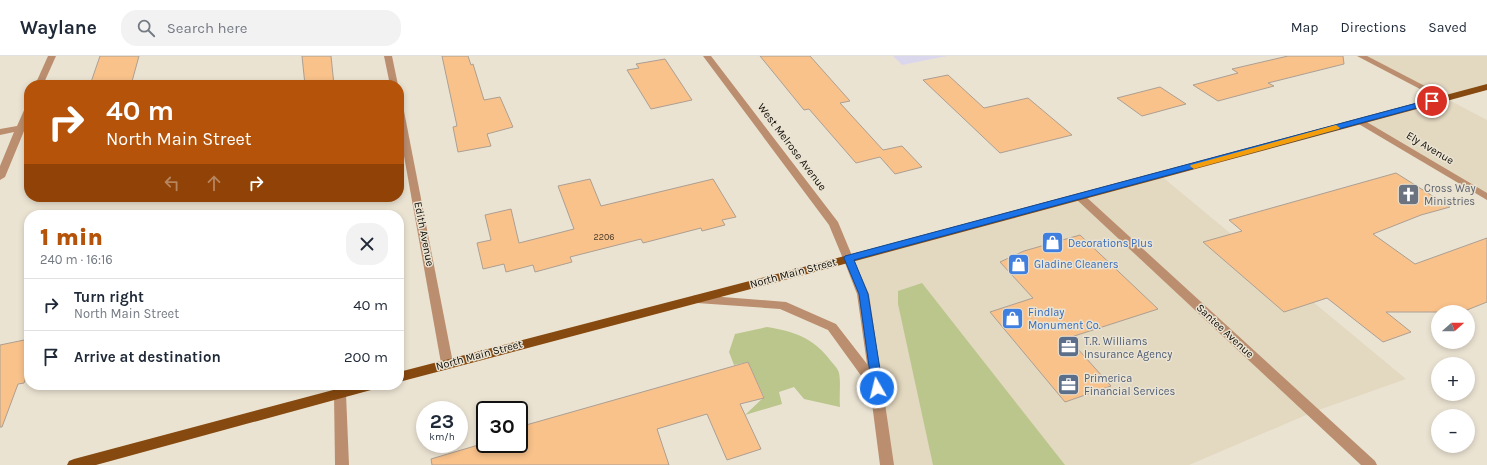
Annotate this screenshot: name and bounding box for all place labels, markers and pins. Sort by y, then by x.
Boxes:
pin [1415,84,1449,118]
church icon: Cross Way Ministries [1396,181,1422,207]
place label: Cross Way Ministries [1424,182,1476,208]
shop icon: Decorations Plus [1040,230,1066,256]
place label: Decorations Plus [1068,237,1153,250]
shop icon: Gladine Cleaners [1006,251,1032,277]
place label: Gladine Cleaners [1034,258,1119,271]
shop icon: Findlay Monument Co. [1000,305,1026,331]
place label: Findlay Monument Co. [1028,306,1101,332]
office icon: T.R. Williams Insurance Agency [1055,334,1081,360]
place label: T.R. Williams Insurance Agency [1084,335,1172,361]
office icon: Primerica Financial Services [1055,371,1081,397]
place label: Primerica Financial Services [1084,372,1175,398]

